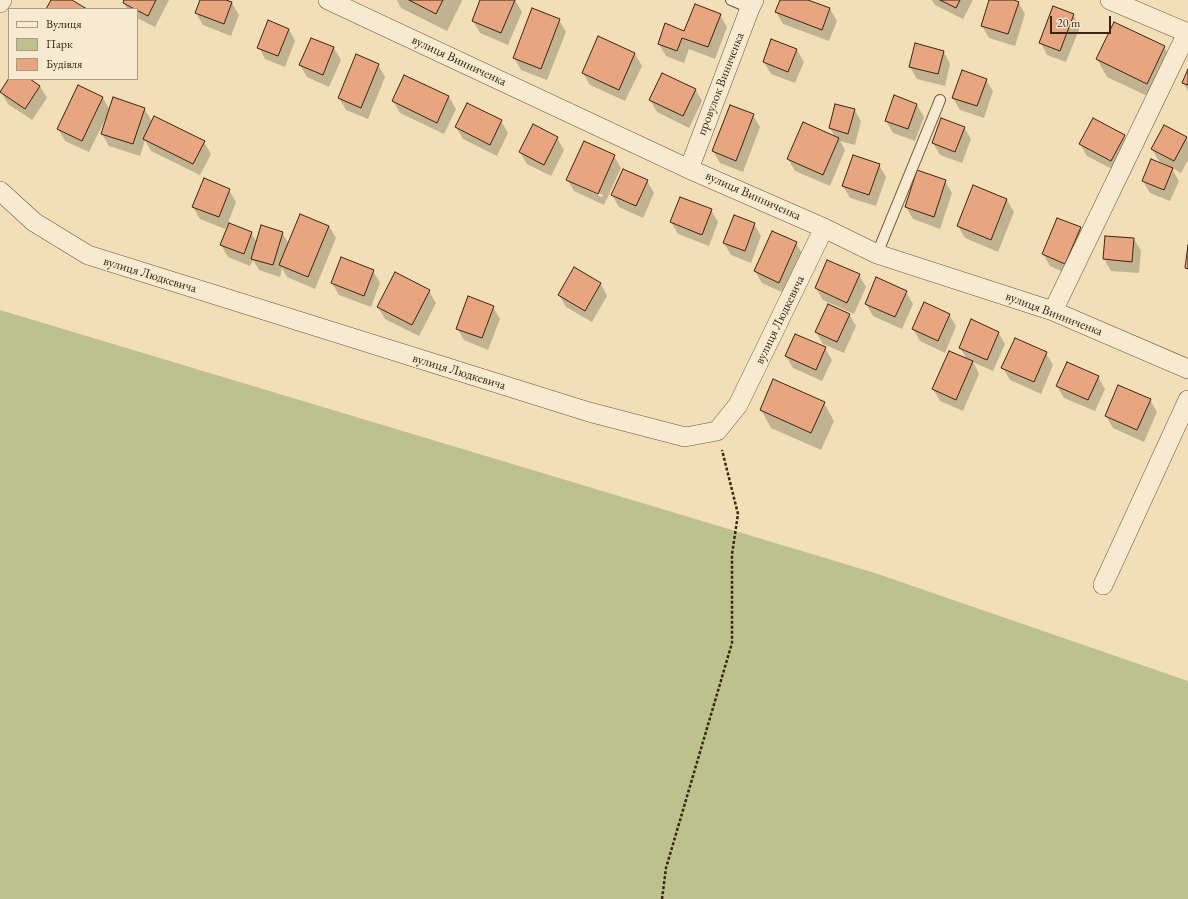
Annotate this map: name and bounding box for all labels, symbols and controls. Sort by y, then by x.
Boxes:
legend [8,8,138,80]
scale bar [1052,8,1113,34]
text: 20 m [1057,15,1080,31]
text: Вулиця [46,16,82,32]
street label: провулок Виниченка [694,30,748,138]
street label: вулиця Винниченка [409,32,509,90]
text: Парк [46,36,73,52]
text: Будівля [46,56,82,72]
street label: вулиця Винниченка [703,168,803,224]
street label: вулиця Людкевича [101,253,199,297]
street label: вулиця Людкевича [752,273,808,367]
street label: вулиця Винниченка [1003,288,1105,340]
street label: вулиця Людкевича [410,350,508,394]

